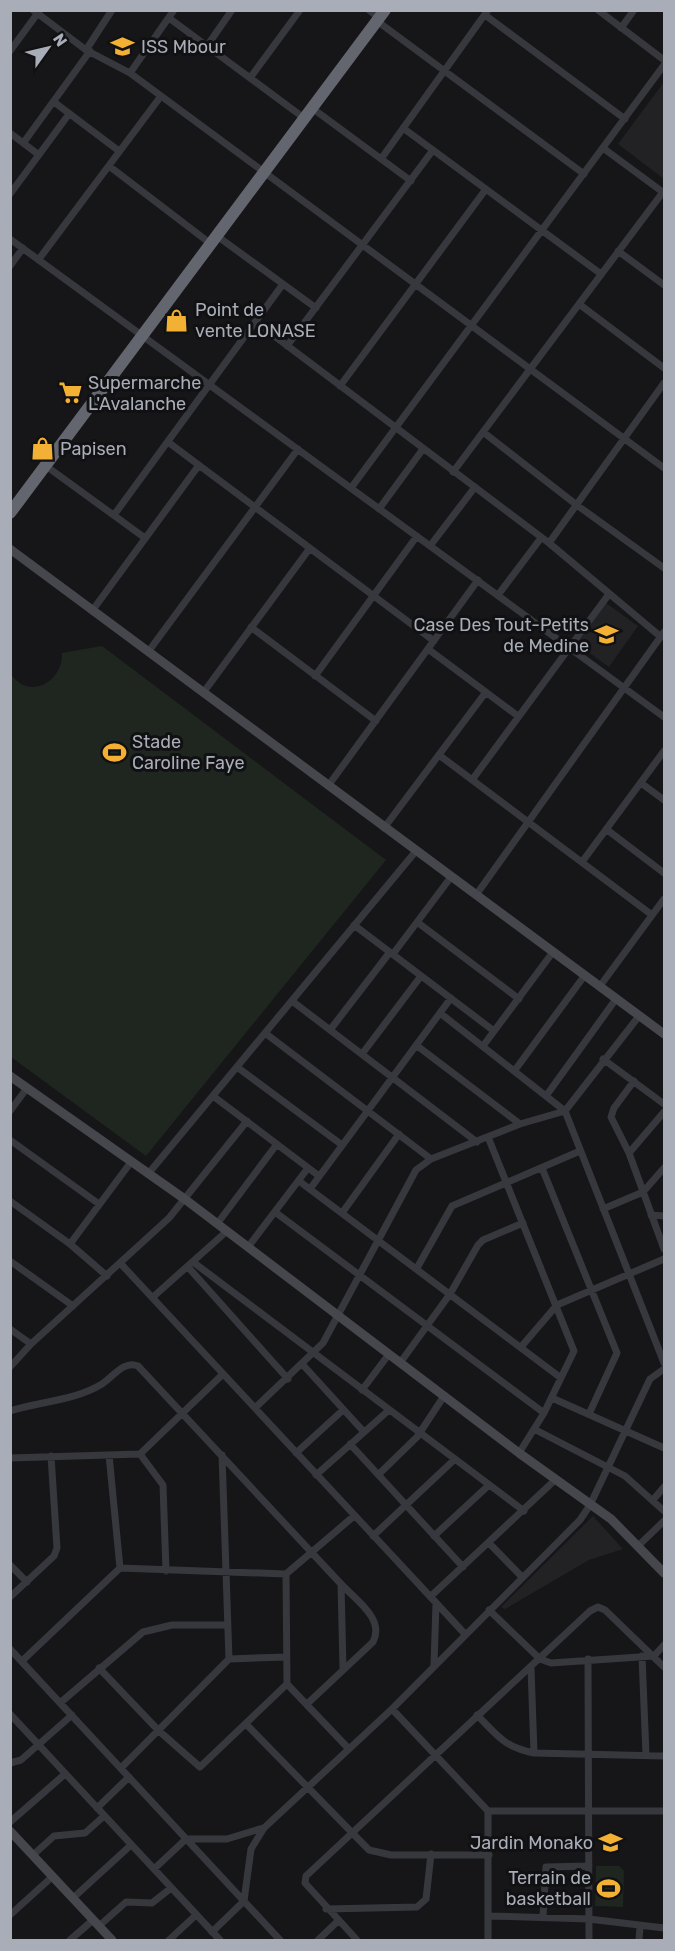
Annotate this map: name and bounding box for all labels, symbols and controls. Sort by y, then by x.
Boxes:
north arrow [18,18,78,78]
text: N [49,30,71,50]
school or university icon: ISS Mbour [110,34,136,60]
place label: ISS Mbour [141,36,226,58]
place label: Point de vente LONASE [195,299,316,342]
shop icon: Point de vente LONASE [164,307,190,333]
place label: Supermarche L'Avalanche [88,372,201,415]
supermarket icon: Supermarche L'Avalanche [57,380,83,406]
shop icon: Papisen [29,436,55,462]
place label: Papisen [60,438,127,460]
place label: Case Des Tout-Petits de Medine [413,614,589,657]
school or university icon: Case Des Tout-Petits de Medine [594,622,620,648]
place label: Stade Caroline Faye [132,731,244,774]
sports icon: Stade Caroline Faye [101,739,127,765]
school or university icon: Jardin Monako [598,1830,624,1856]
place label: Jardin Monako [470,1832,593,1854]
place label: Terrain de basketball [506,1867,591,1910]
sports icon: Terrain de basketball [596,1875,622,1901]

